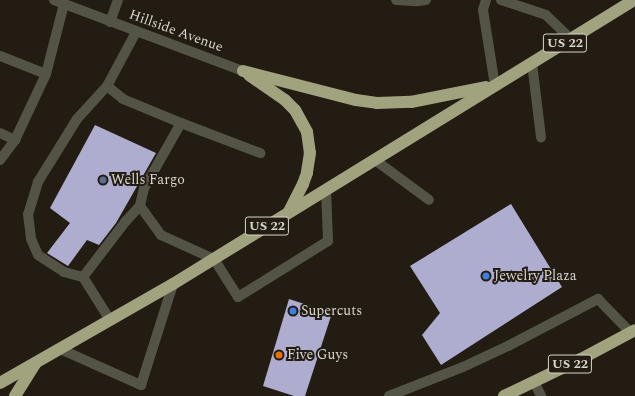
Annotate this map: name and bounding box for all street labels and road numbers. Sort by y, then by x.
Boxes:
street label: Hillside Avenue [127,6,225,56]
road number: US 22 [542,32,588,54]
road number: US 22 [244,215,290,237]
road number: US 22 [547,353,593,375]

